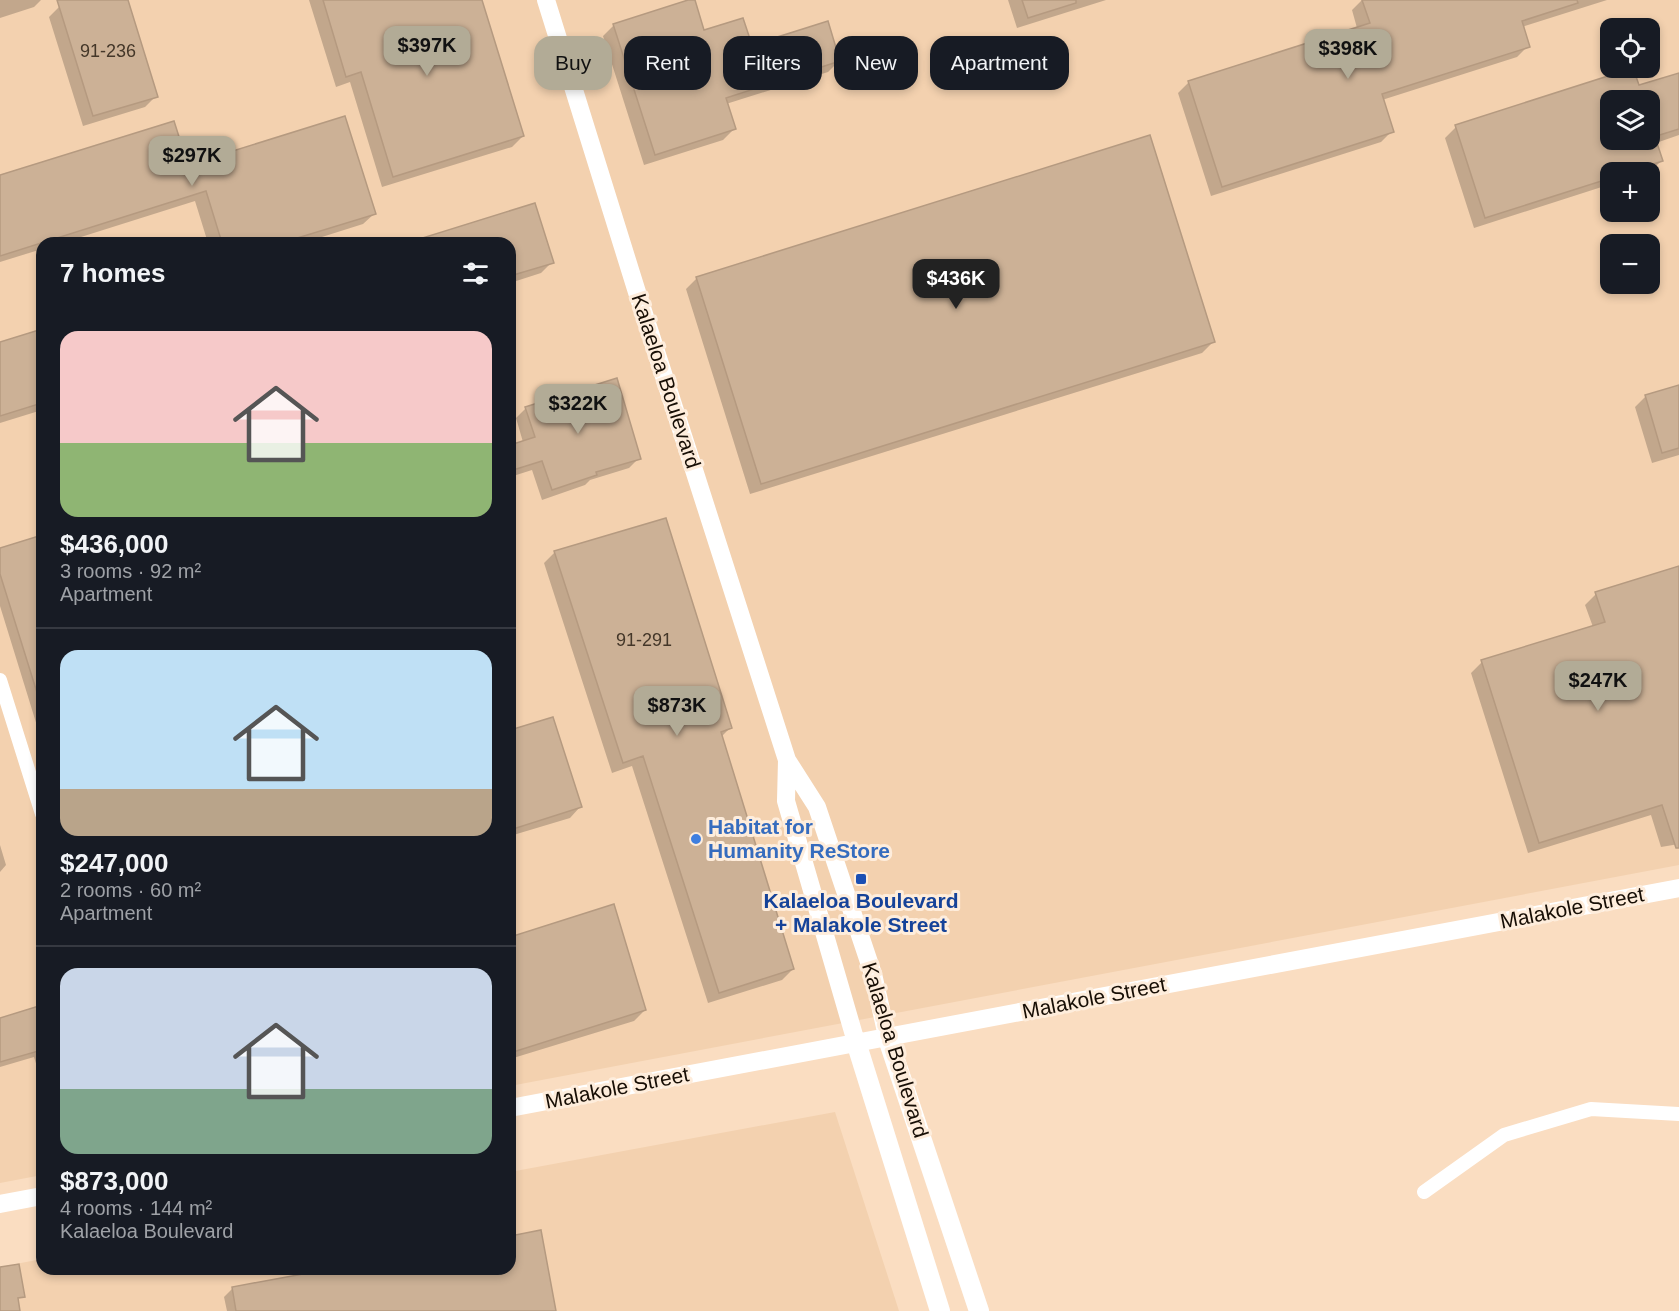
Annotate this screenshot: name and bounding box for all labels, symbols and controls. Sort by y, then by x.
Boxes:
map controls [1600,18,1660,294]
button: locate [1600,18,1660,78]
pin: $397K [385,26,469,77]
pin: $398K [1306,29,1390,80]
text: $397K [398,34,456,56]
chip: Buy [534,36,612,90]
chip: Rent [624,36,711,90]
chip: Filters [723,36,822,90]
chip: New [834,36,918,90]
chip: Apartment [930,36,1069,90]
text: $398K [1319,37,1377,59]
house number: 91-236 [80,41,136,61]
button: layers [1600,90,1660,150]
pin: $297K [150,136,234,187]
text: $297K [163,144,221,166]
button: + [1600,162,1660,222]
button: − [1600,234,1660,294]
icon: filters [459,257,492,290]
text: 7 homes [60,258,166,288]
pin: $436K [914,259,998,310]
text: $436K [927,267,985,289]
street label: Kalaeloa Boulevard [627,291,706,471]
icon: home [222,370,330,478]
pin: $322K [536,384,620,435]
text: $322K [549,392,607,414]
text: $436,000 [60,529,168,559]
text: 3 rooms · 92 m² [60,560,201,582]
text: Apartment [60,583,152,605]
house number: 91-291 [616,630,672,650]
pin: $247K [1556,661,1640,712]
text: $247K [1569,669,1627,691]
pin: $873K [635,686,719,737]
icon: home [222,689,330,797]
text: $873K [648,694,706,716]
place label: Habitat for Humanity ReStore [708,815,890,862]
marker: Habitat for Humanity ReStore [689,832,703,846]
text: $247,000 [60,848,168,878]
marker: Kalaeloa Boulevard + Malakole Street [854,872,868,886]
text: 2 rooms · 60 m² [60,879,201,901]
street label: Malakole Street [1498,882,1646,933]
place label: Kalaeloa Boulevard + Malakole Street [764,889,958,936]
text: Apartment [60,902,152,924]
street label: Kalaeloa Boulevard [858,959,933,1140]
street label: Malakole Street [1020,972,1168,1023]
icon: home [222,1007,330,1115]
street label: Malakole Street [543,1062,691,1113]
text: $873,000 [60,1166,168,1196]
text: 4 rooms · 144 m² [60,1197,212,1219]
text: Kalaeloa Boulevard [60,1220,233,1242]

